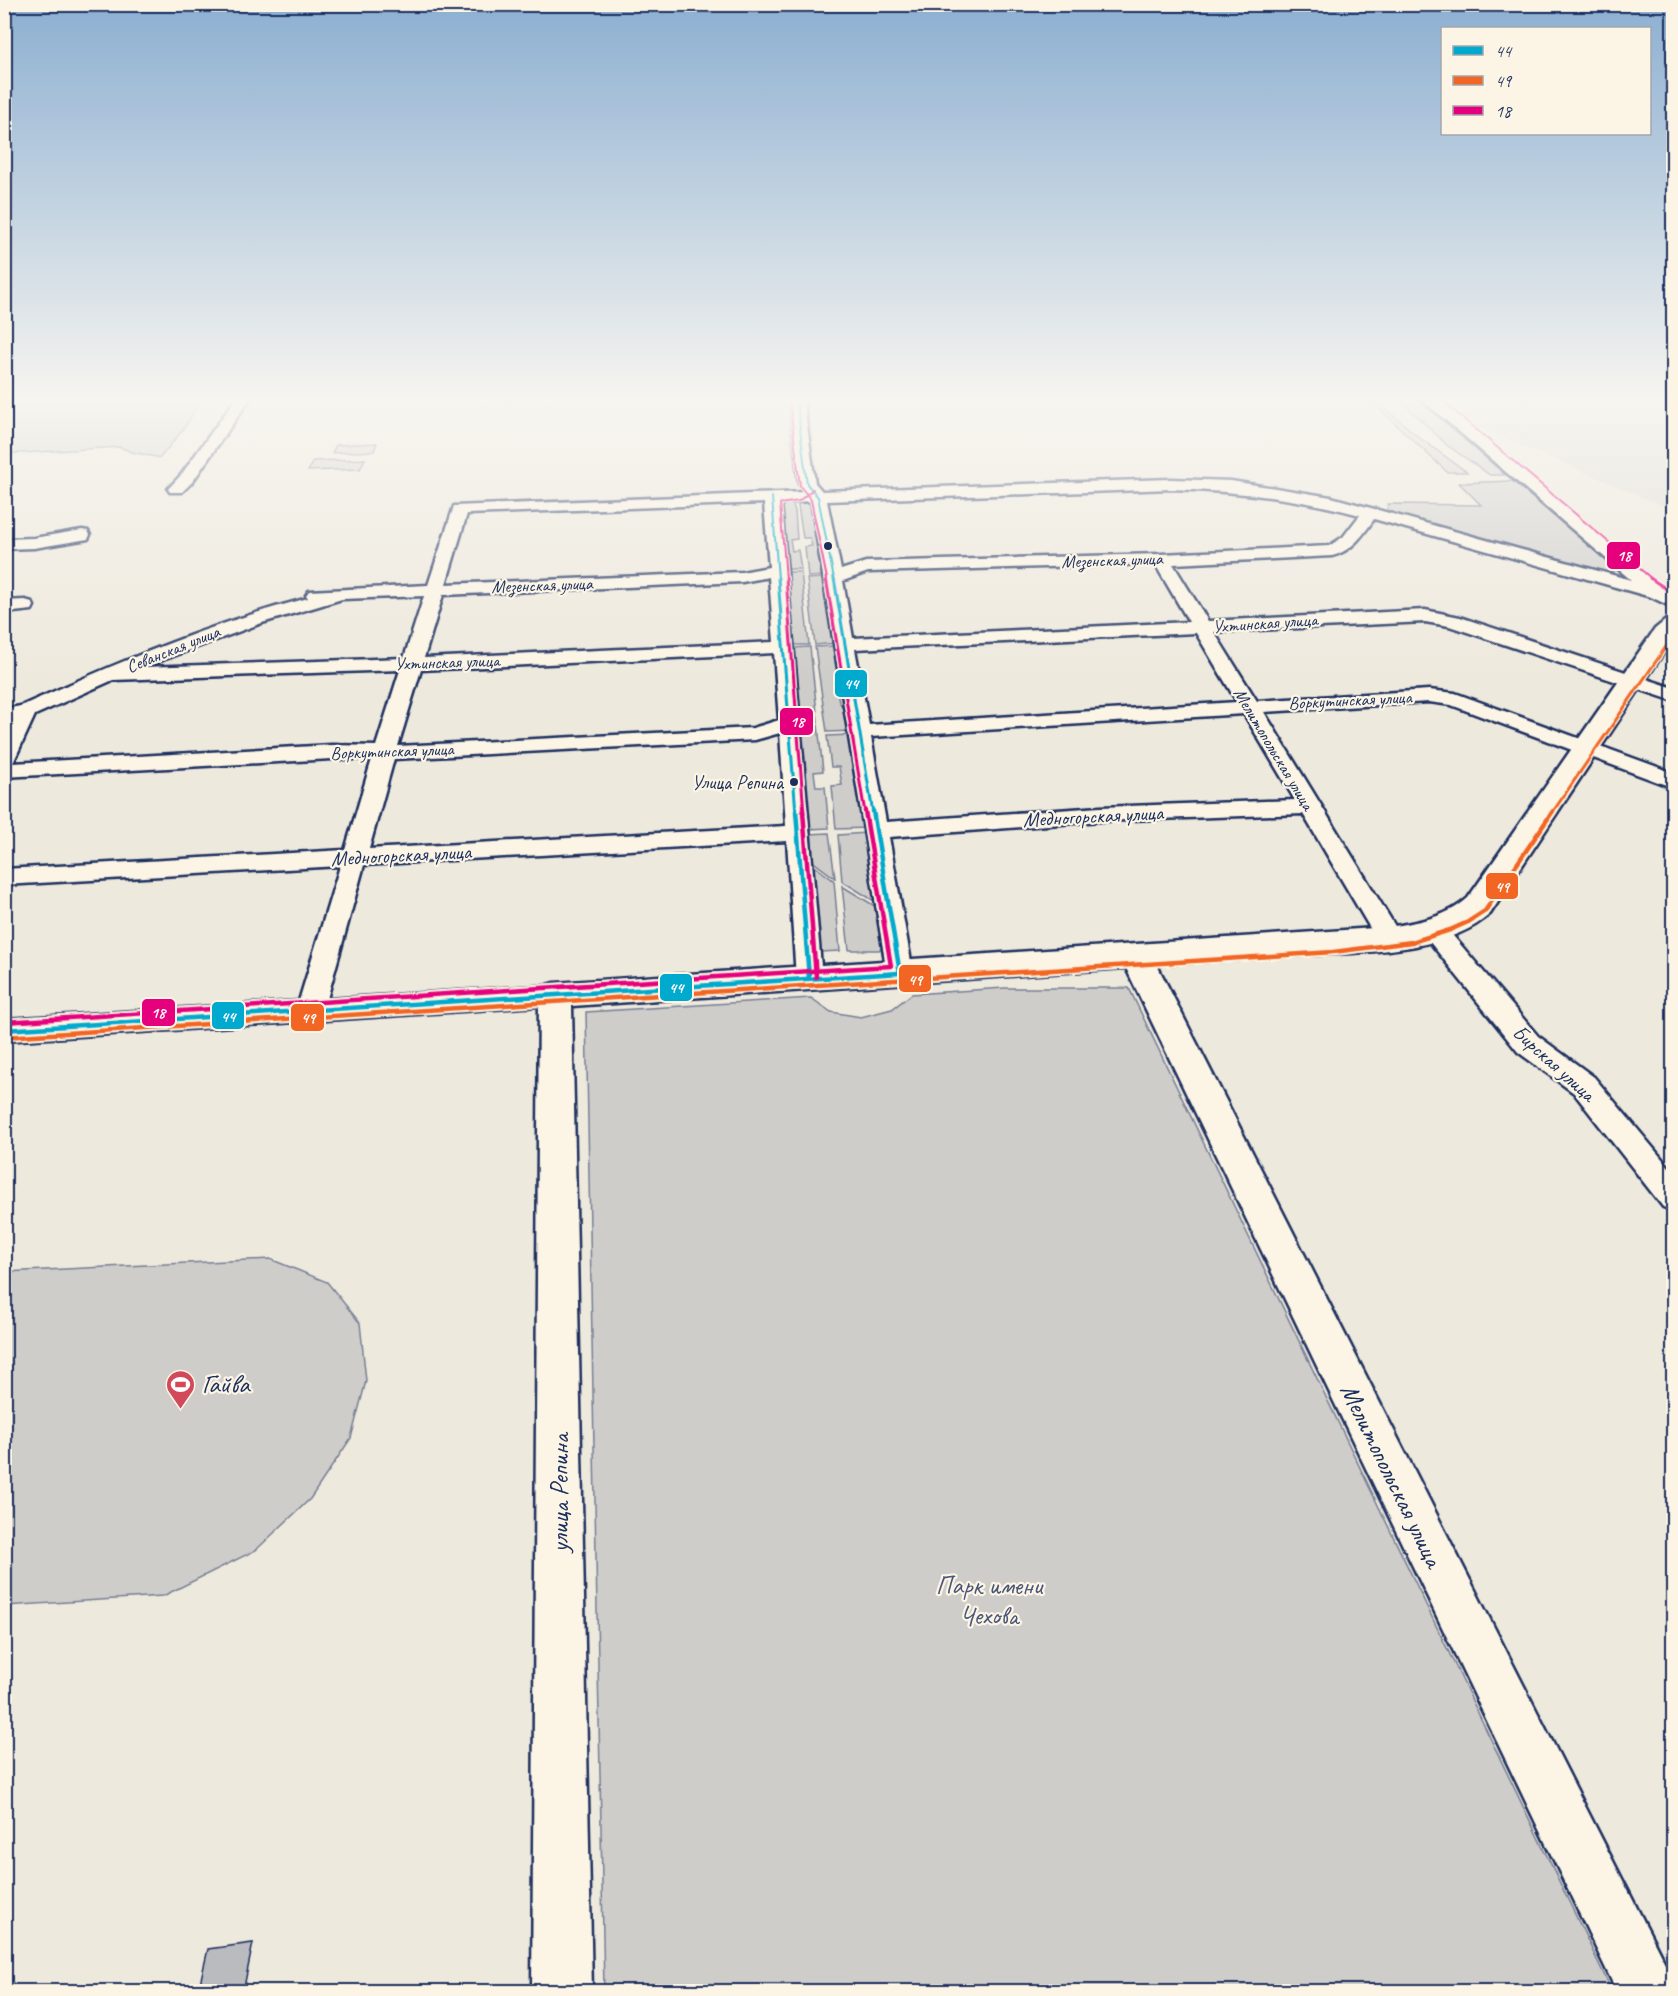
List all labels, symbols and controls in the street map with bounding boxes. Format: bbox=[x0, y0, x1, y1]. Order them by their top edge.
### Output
legend bbox=[1441, 27, 1651, 135]
text: 44 bbox=[1495, 40, 1513, 62]
text: 49 bbox=[1495, 70, 1513, 92]
text: 18 bbox=[1495, 100, 1513, 122]
unlabelled marker bbox=[822, 540, 834, 552]
line badge: 18 bbox=[1606, 541, 1641, 570]
text: 18 bbox=[1617, 546, 1633, 566]
street label: Мезенская улица bbox=[1061, 547, 1164, 574]
street label: Мезенская улица bbox=[491, 572, 594, 599]
street label: Ухтинская улица bbox=[1212, 608, 1320, 638]
street label: Севанская улица bbox=[123, 620, 224, 678]
street label: Ухтинская улица bbox=[394, 649, 502, 675]
line badge: 44 bbox=[834, 669, 868, 698]
text: 44 bbox=[844, 674, 860, 694]
street label: Мелитопольская улица bbox=[1229, 684, 1320, 816]
street label: Воркутинская улица bbox=[1288, 686, 1414, 714]
line badge: 18 bbox=[779, 707, 814, 736]
text: 18 bbox=[790, 712, 806, 732]
street label: Воркутинская улица bbox=[330, 738, 456, 764]
place label: Улица Репина bbox=[692, 770, 785, 795]
marker: Улица Репина bbox=[788, 776, 800, 788]
street label: Медногорская улица bbox=[1022, 799, 1165, 833]
street label: Медногорская улица bbox=[330, 838, 473, 872]
line badge: 49 bbox=[1485, 872, 1519, 900]
text: 49 bbox=[1495, 877, 1511, 897]
line badge: 49 bbox=[898, 964, 932, 993]
text: 49 bbox=[908, 970, 924, 990]
line badge: 44 bbox=[659, 973, 693, 1002]
text: 44 bbox=[669, 978, 685, 998]
line badge: 18 bbox=[141, 998, 176, 1027]
line badge: 44 bbox=[211, 1001, 245, 1030]
text: 18 bbox=[151, 1003, 167, 1023]
line badge: 49 bbox=[290, 1003, 325, 1032]
text: 44 bbox=[221, 1007, 237, 1027]
text: 49 bbox=[301, 1008, 317, 1028]
street label: Бирская улица bbox=[1507, 1019, 1603, 1109]
sports icon: Гайва bbox=[165, 1368, 197, 1410]
place label: Гайва bbox=[202, 1368, 251, 1401]
street label: Мелитопольская улица bbox=[1333, 1378, 1451, 1575]
street label: улица Репина bbox=[543, 1431, 576, 1554]
park label: Парк имени Чехова bbox=[936, 1569, 1044, 1632]

